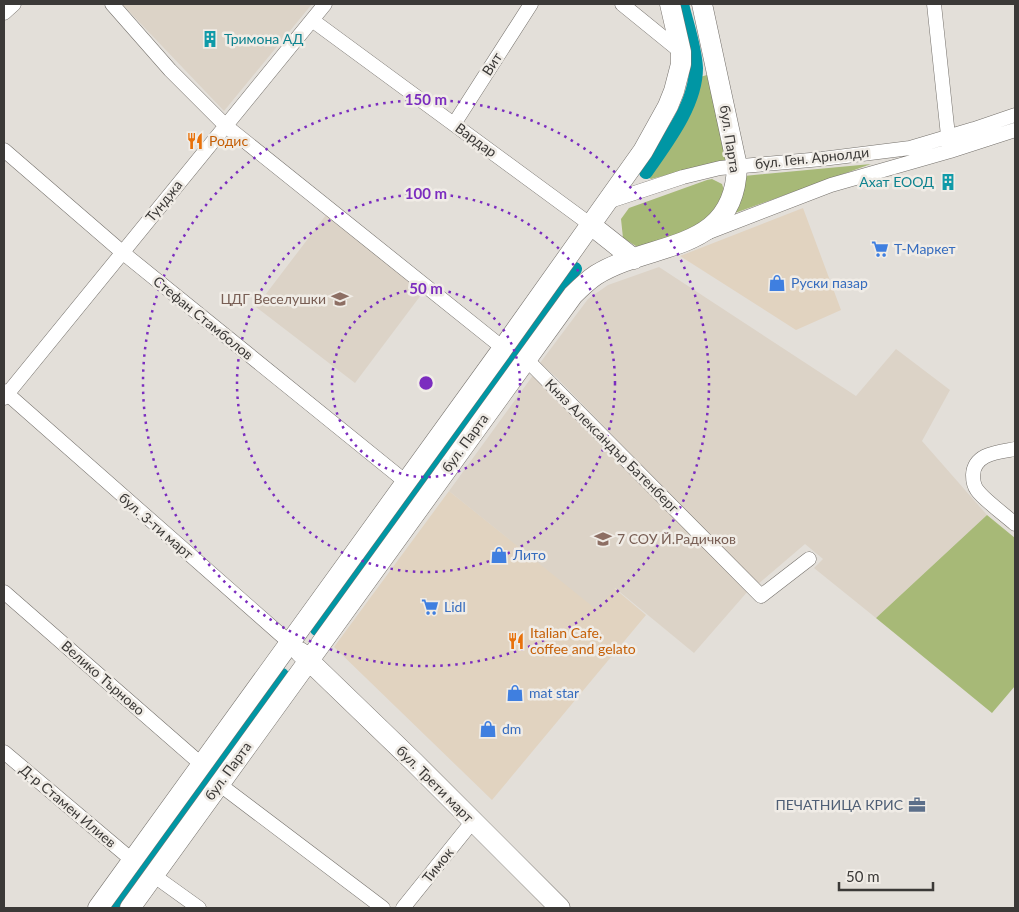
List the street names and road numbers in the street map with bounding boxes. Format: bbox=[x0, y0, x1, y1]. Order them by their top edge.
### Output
street label: Вит bbox=[478, 49, 505, 78]
street label: бул. Парта bbox=[717, 104, 744, 174]
street label: Вардар bbox=[452, 119, 500, 160]
street label: бул. Ген. Арнолди bbox=[754, 143, 870, 172]
street label: Тунджа bbox=[142, 176, 186, 225]
street label: Стефан Стамболов bbox=[150, 272, 257, 363]
street label: Княз Александър Батенберг bbox=[542, 375, 683, 516]
street label: бул. Парта bbox=[438, 410, 492, 475]
street label: бул. 3-ти март bbox=[116, 489, 197, 563]
street label: Велико Търново bbox=[58, 637, 149, 718]
street label: бул. Парта bbox=[201, 738, 255, 803]
street label: бул. Трети март bbox=[393, 742, 477, 826]
street label: Д-р Стамен Илиев bbox=[17, 760, 120, 851]
street label: Тимок bbox=[418, 843, 457, 886]

